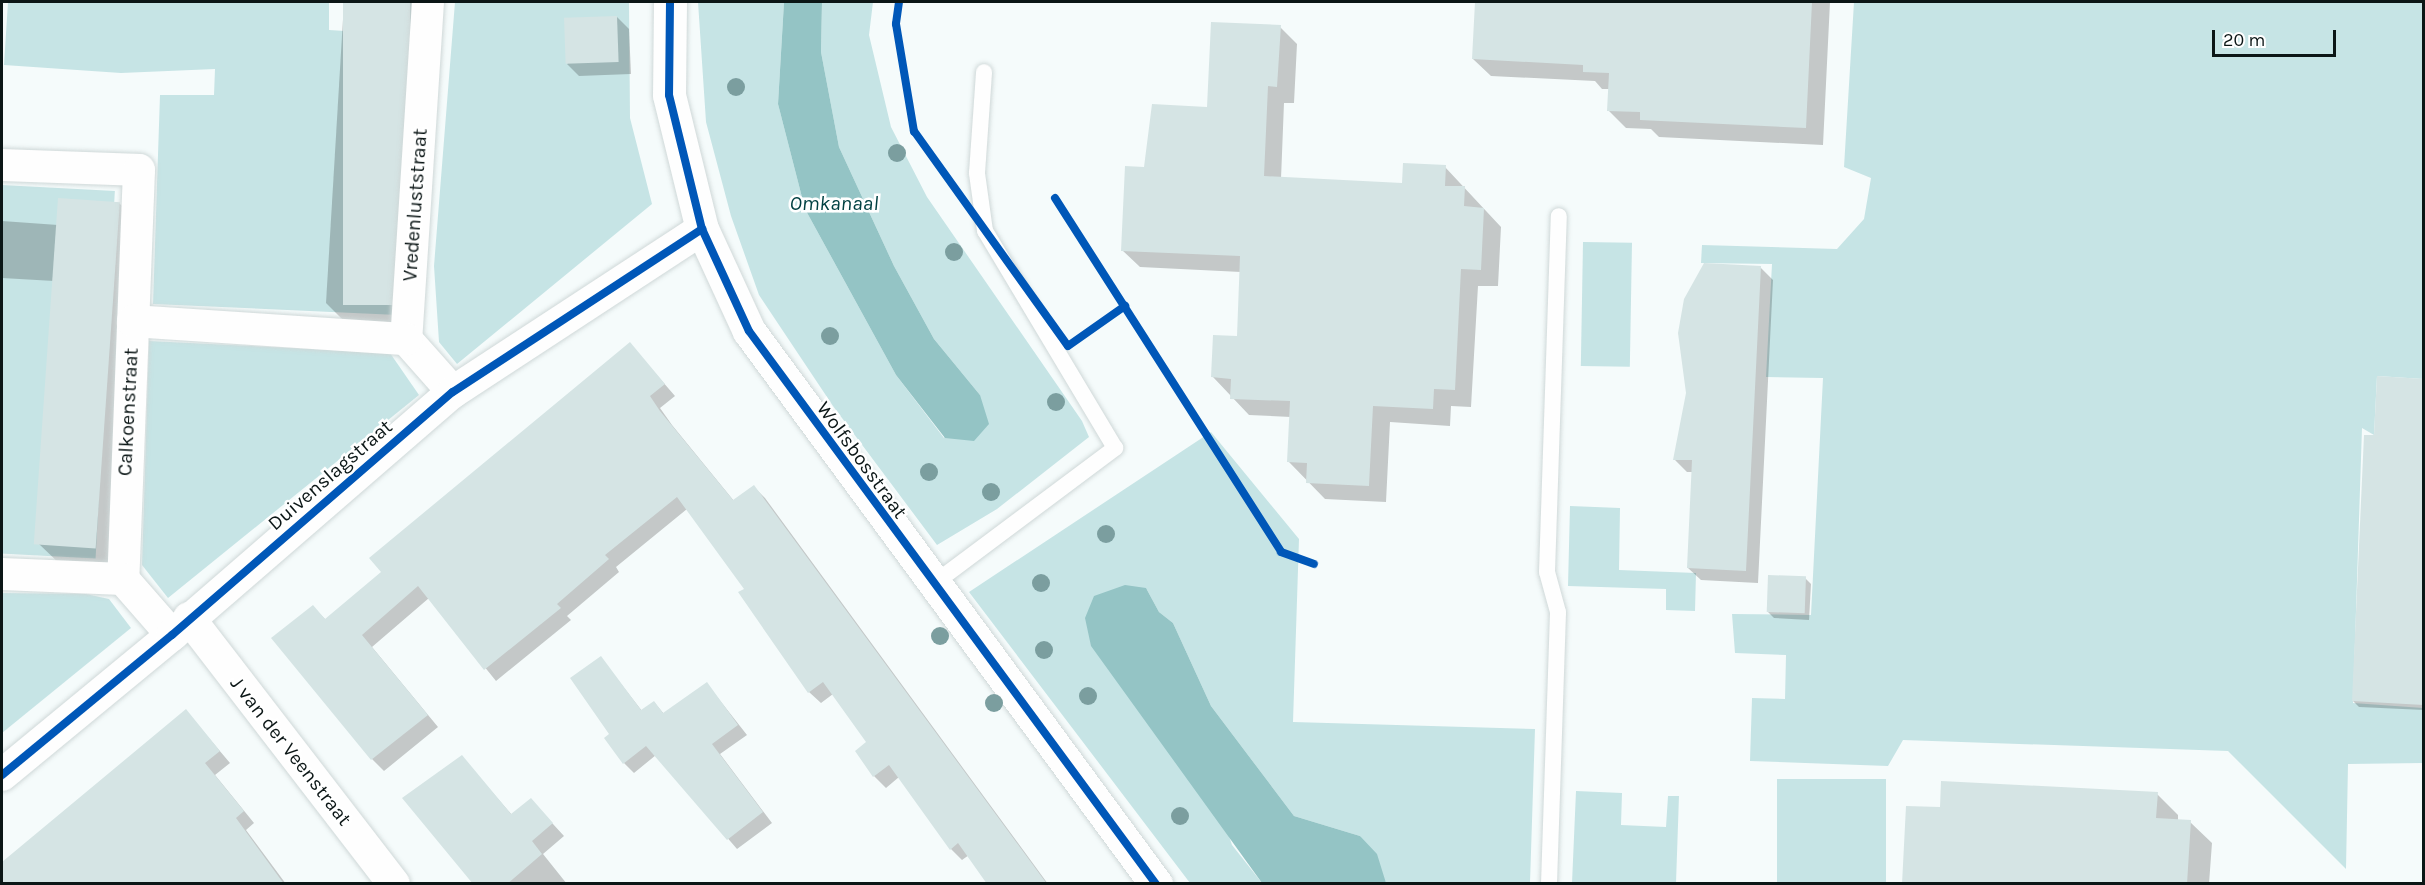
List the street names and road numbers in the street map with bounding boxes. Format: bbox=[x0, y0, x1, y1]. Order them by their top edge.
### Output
street label: Vredenluststraat bbox=[398, 128, 432, 282]
street label: Calkoenstraat bbox=[113, 347, 143, 477]
street label: Wolfsbosstraat bbox=[812, 397, 912, 523]
street label: Duivenslagstraat bbox=[263, 414, 397, 536]
street label: J van der Veenstraat bbox=[225, 672, 357, 830]

